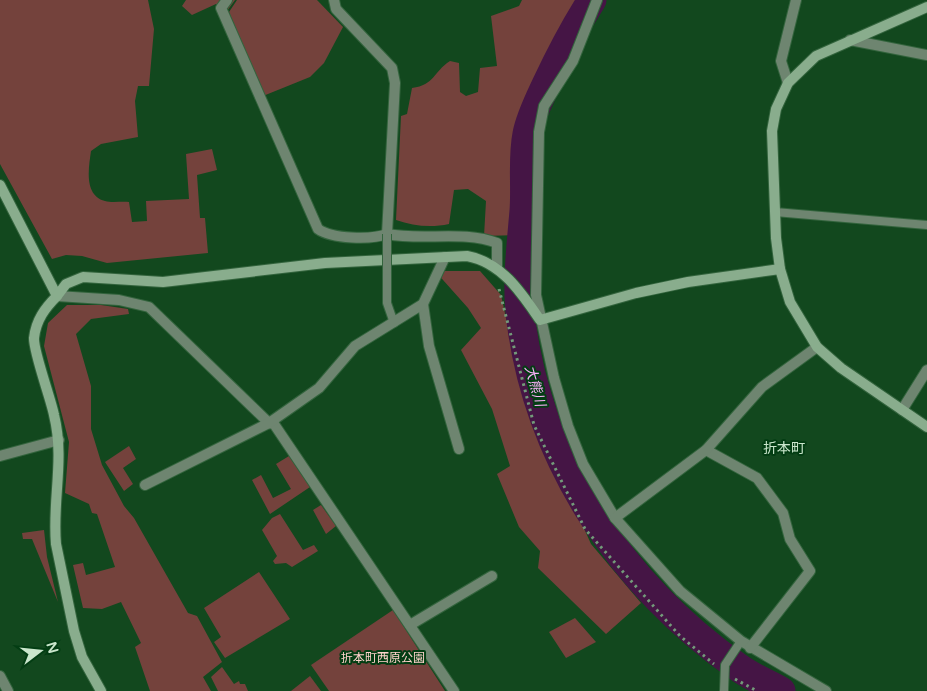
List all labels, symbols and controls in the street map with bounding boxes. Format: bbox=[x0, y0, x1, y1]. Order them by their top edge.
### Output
water label: 大熊川 bbox=[521, 363, 550, 410]
district label: 折本町 bbox=[763, 440, 805, 457]
north arrow bbox=[15, 626, 65, 676]
text: N bbox=[42, 640, 62, 655]
park label: 折本町西原公園 bbox=[341, 651, 425, 665]

